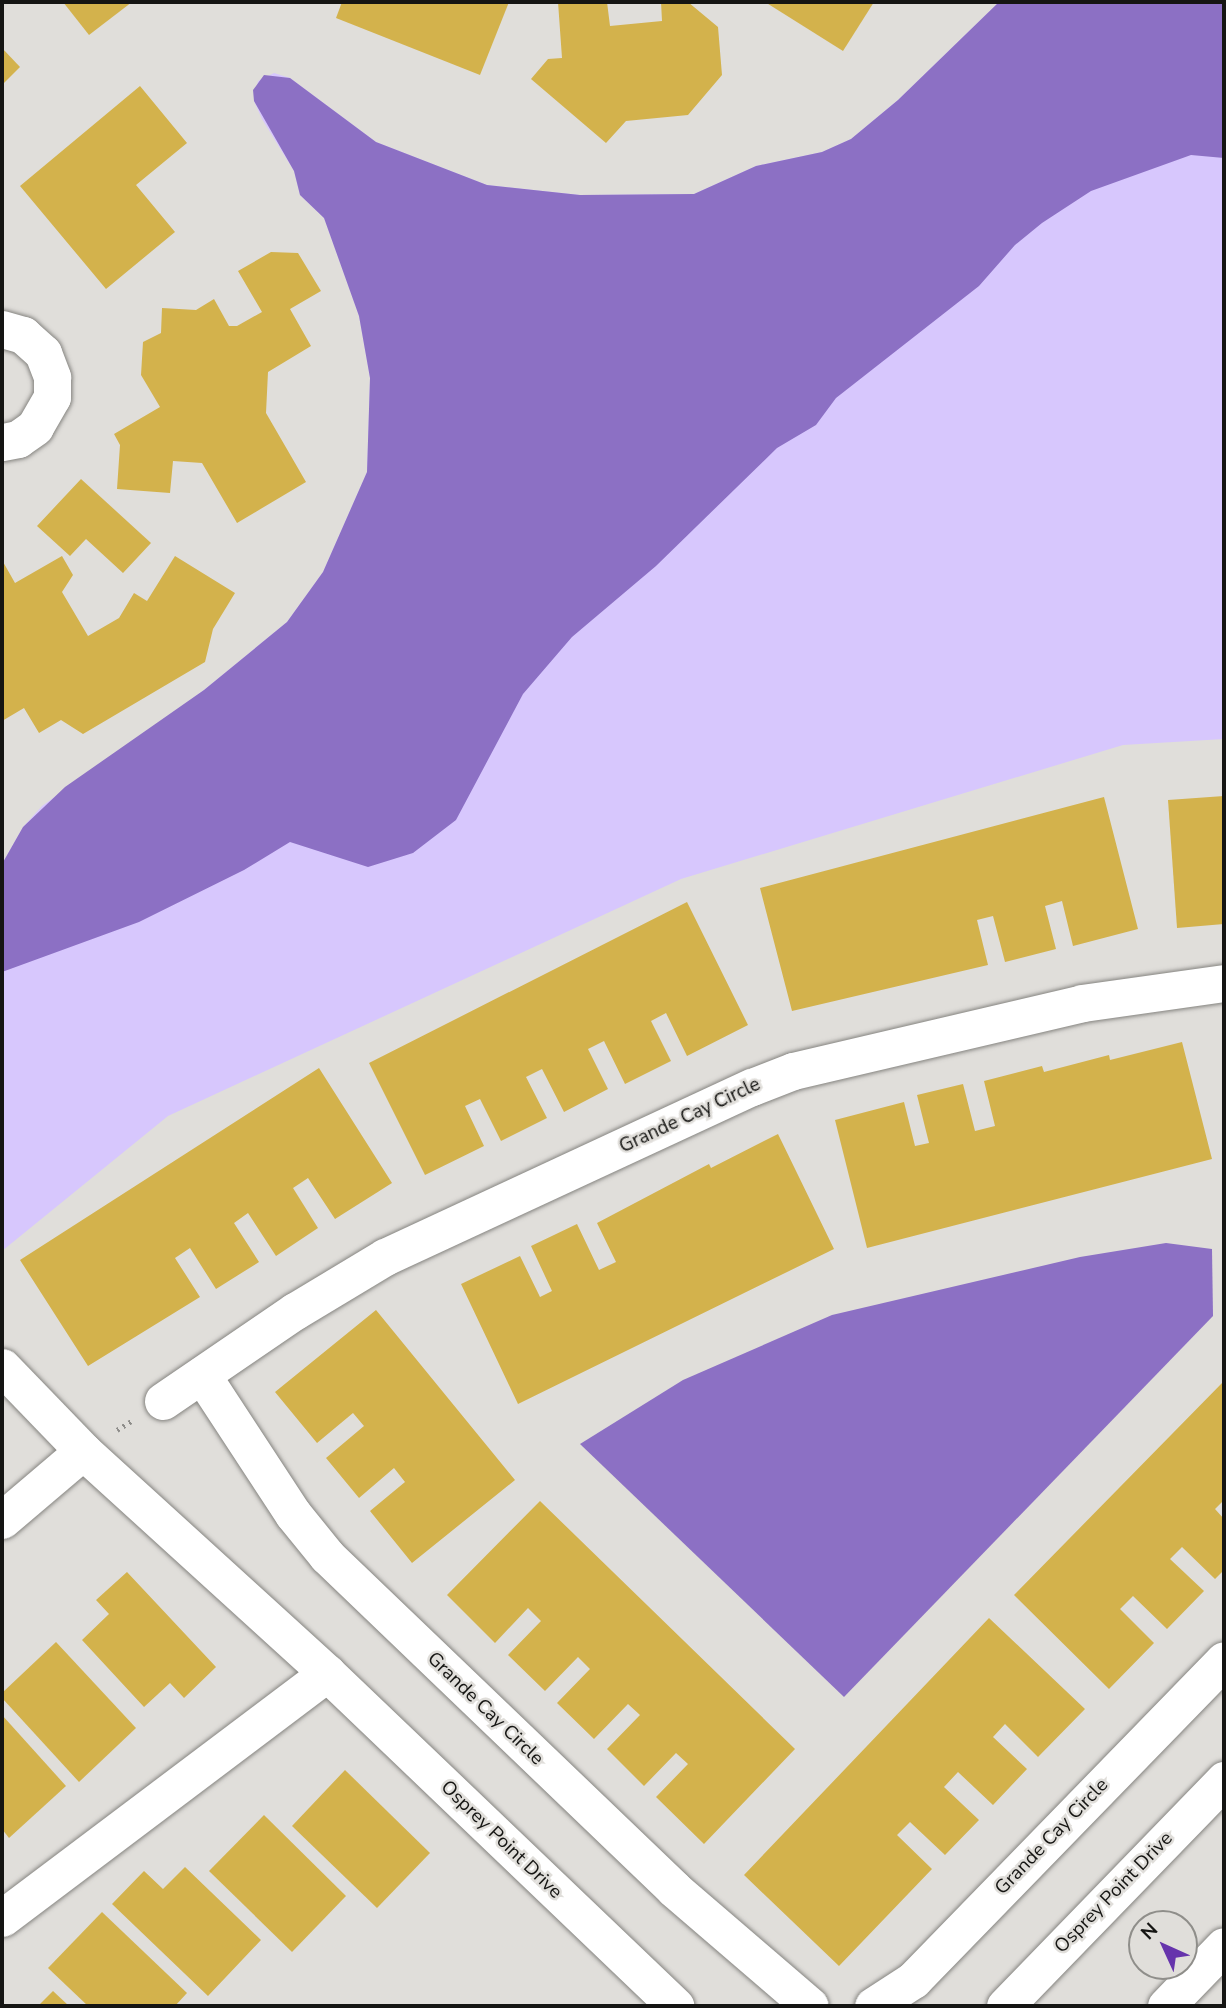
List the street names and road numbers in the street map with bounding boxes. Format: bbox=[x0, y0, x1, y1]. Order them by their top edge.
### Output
street label: Grande Cay Circle bbox=[616, 1073, 764, 1159]
street label: Grande Cay Circle bbox=[422, 1648, 548, 1770]
street label: Grande Cay Circle bbox=[991, 1774, 1113, 1900]
street label: Osprey Point Drive bbox=[436, 1776, 566, 1904]
street label: Osprey Point Drive bbox=[1050, 1828, 1178, 1958]

